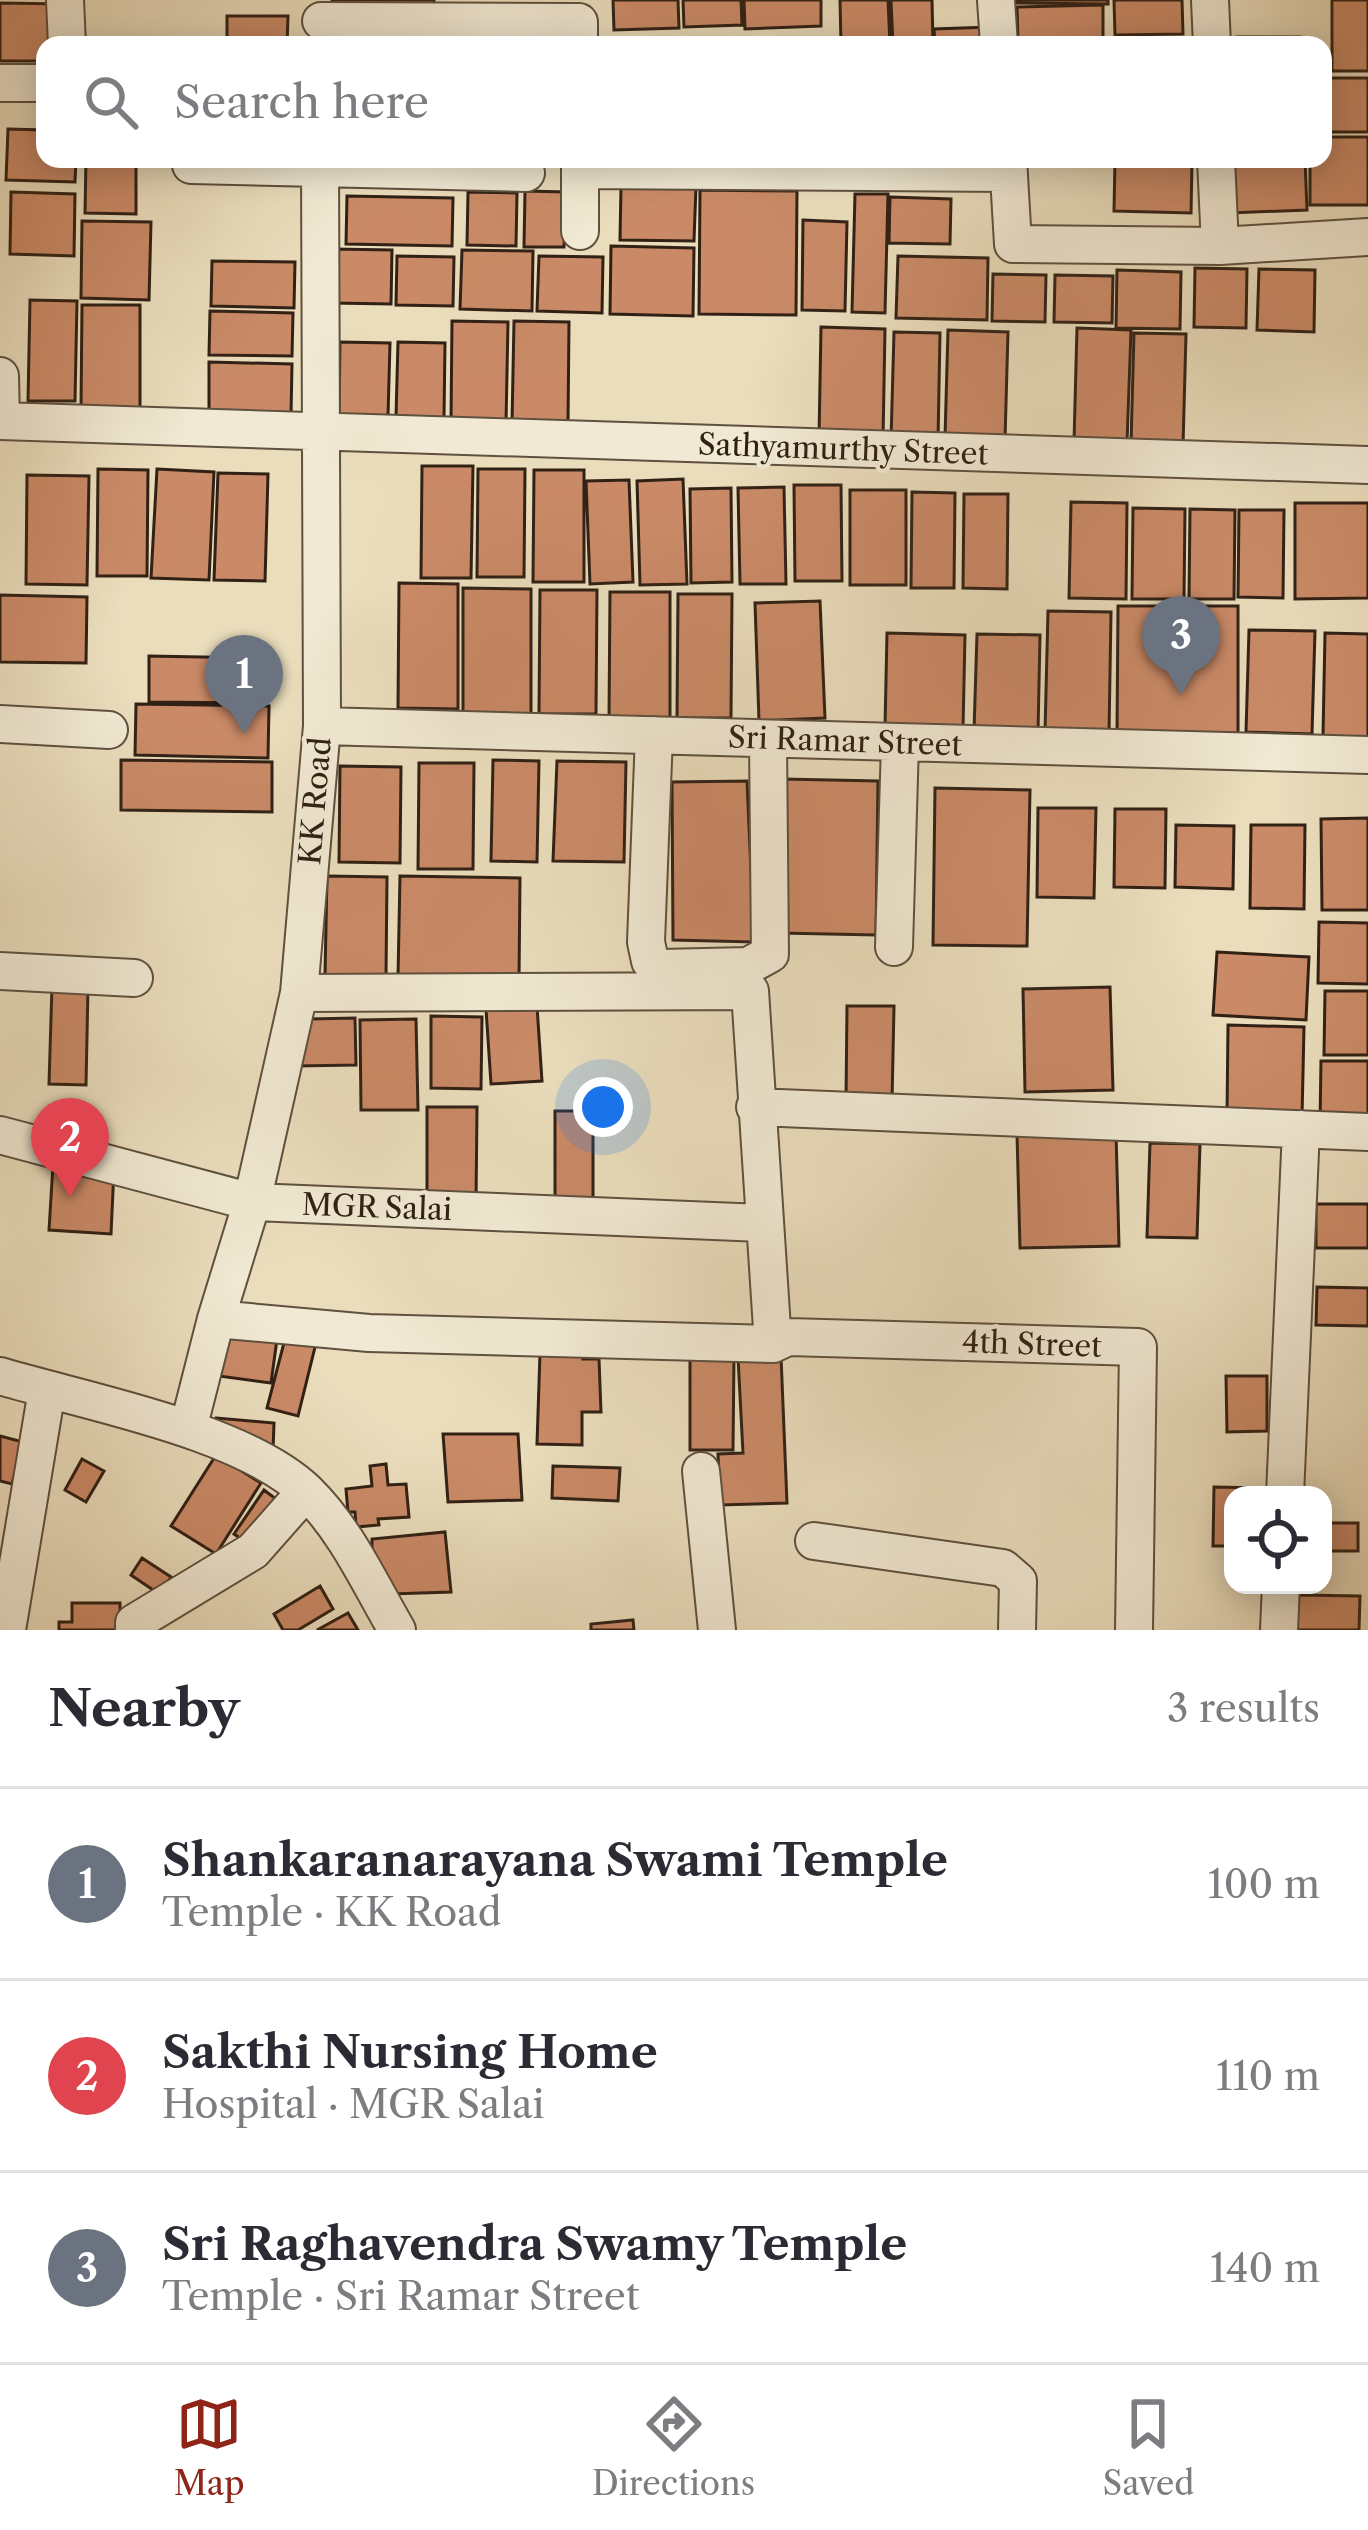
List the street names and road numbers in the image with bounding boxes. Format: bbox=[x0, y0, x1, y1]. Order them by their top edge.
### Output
street label: Sathyamurthy Street bbox=[697, 425, 989, 473]
street label: Sri Ramar Street bbox=[727, 718, 963, 764]
street label: KK Road bbox=[291, 736, 339, 866]
street label: MGR Salai bbox=[301, 1186, 453, 1228]
street label: 4th Street bbox=[962, 1323, 1103, 1365]

